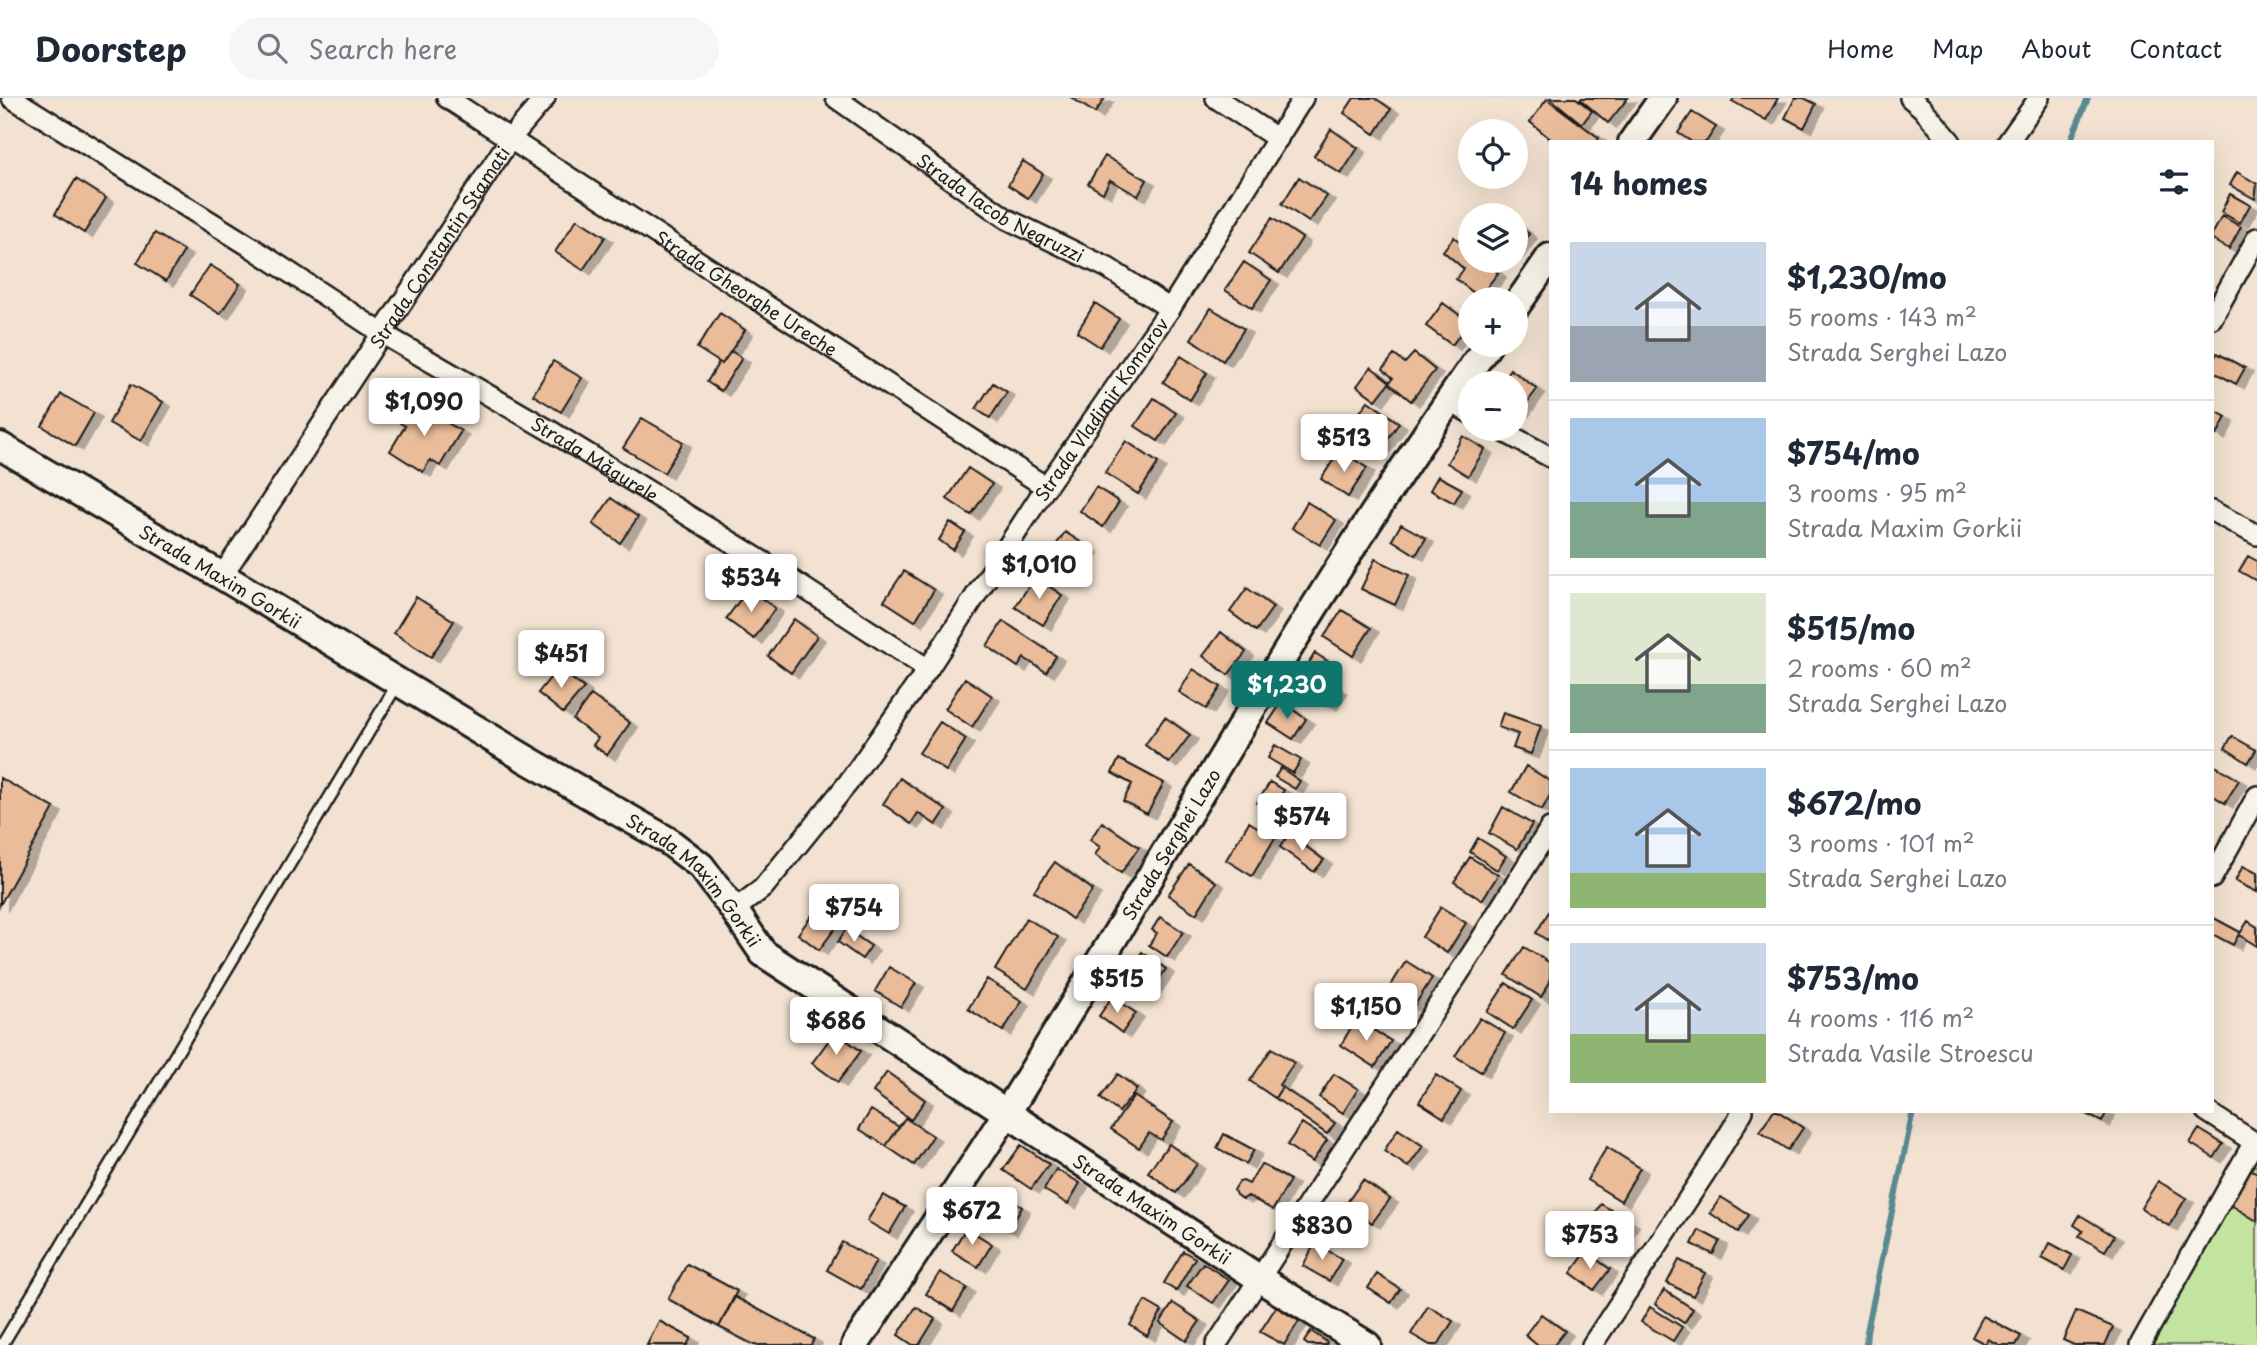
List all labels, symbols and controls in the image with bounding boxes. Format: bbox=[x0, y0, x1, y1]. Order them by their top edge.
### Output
search box bbox=[229, 17, 719, 80]
text: Doorstep bbox=[35, 23, 187, 73]
icon: search bbox=[253, 29, 291, 67]
text: Search here bbox=[309, 29, 457, 68]
text: Home bbox=[1827, 30, 1894, 66]
text: Map bbox=[1932, 30, 1983, 66]
text: About bbox=[2021, 30, 2091, 66]
text: Contact bbox=[2129, 30, 2222, 66]
map controls bbox=[1458, 119, 1528, 441]
button: locate bbox=[1458, 119, 1528, 189]
street label: Strada Constantin Stamati bbox=[362, 140, 515, 354]
street label: Strada Iacob Negruzzi bbox=[911, 146, 1089, 268]
text: 14 homes bbox=[1570, 160, 1708, 205]
icon: filters bbox=[2155, 163, 2193, 201]
button: layers bbox=[1458, 203, 1528, 273]
street label: Strada Gheorghe Ureche bbox=[650, 223, 843, 362]
text: $1,230/mo bbox=[1787, 254, 1947, 299]
icon: home bbox=[1626, 270, 1710, 354]
button: + bbox=[1458, 287, 1528, 357]
text: 5 rooms · 143 m² bbox=[1787, 299, 1977, 334]
street label: Strada Vladimir Komarov bbox=[1027, 311, 1174, 506]
text: Strada Serghei Lazo bbox=[1787, 334, 2007, 369]
button: − bbox=[1458, 371, 1528, 441]
pin: $1,090 bbox=[367, 378, 481, 438]
text: $1,090 bbox=[385, 383, 463, 418]
street label: Strada Măgurele bbox=[526, 409, 665, 508]
pin: $513 bbox=[1303, 414, 1385, 474]
text: $513 bbox=[1317, 419, 1371, 454]
text: $754/mo bbox=[1787, 430, 1920, 475]
icon: home bbox=[1626, 446, 1710, 530]
text: 3 rooms · 95 m² bbox=[1787, 475, 1967, 510]
text: Strada Maxim Gorkii bbox=[1787, 510, 2022, 545]
street label: Strada Maxim Gorkii bbox=[135, 517, 307, 634]
pin: $1,010 bbox=[982, 542, 1096, 601]
text: $1,010 bbox=[1001, 546, 1077, 581]
pin: $534 bbox=[710, 554, 792, 614]
text: $534 bbox=[721, 559, 781, 594]
text: $515/mo bbox=[1787, 605, 1915, 650]
icon: home bbox=[1626, 621, 1710, 705]
pin: $451 bbox=[520, 630, 602, 690]
text: $451 bbox=[534, 635, 588, 670]
text: 2 rooms · 60 m² bbox=[1787, 650, 1972, 685]
pin: $1,230 bbox=[1230, 662, 1344, 721]
text: $1,230 bbox=[1247, 666, 1327, 701]
text: Strada Serghei Lazo bbox=[1787, 685, 2007, 720]
street label: Strada Serghei Lazo bbox=[1114, 763, 1226, 925]
text: $672/mo bbox=[1787, 780, 1921, 825]
pin: $574 bbox=[1261, 794, 1343, 853]
icon: home bbox=[1626, 796, 1710, 880]
text: $574 bbox=[1273, 798, 1331, 833]
street label: Strada Maxim Gorkii bbox=[621, 806, 768, 952]
text: 3 rooms · 101 m² bbox=[1787, 825, 1975, 860]
text: Strada Serghei Lazo bbox=[1787, 860, 2007, 895]
pin: $754 bbox=[813, 884, 895, 944]
text: $754 bbox=[825, 889, 883, 924]
text: $753/mo bbox=[1787, 955, 1919, 1000]
pin: $515 bbox=[1076, 956, 1158, 1015]
text: $515 bbox=[1090, 960, 1144, 995]
icon: home bbox=[1626, 971, 1710, 1055]
pin: $1,150 bbox=[1309, 984, 1423, 1043]
text: $1,150 bbox=[1330, 988, 1402, 1023]
pin: $686 bbox=[795, 998, 877, 1057]
text: 4 rooms · 116 m² bbox=[1787, 1000, 1974, 1035]
text: $686 bbox=[806, 1002, 866, 1037]
text: Strada Vasile Stroescu bbox=[1787, 1035, 2034, 1070]
street label: Strada Maxim Gorkii bbox=[1068, 1147, 1237, 1270]
pin: $672 bbox=[931, 1188, 1013, 1247]
text: $672 bbox=[942, 1192, 1002, 1227]
pin: $830 bbox=[1281, 1202, 1363, 1262]
text: $830 bbox=[1292, 1207, 1352, 1242]
pin: $753 bbox=[1549, 1212, 1631, 1271]
text: $753 bbox=[1561, 1216, 1619, 1251]

